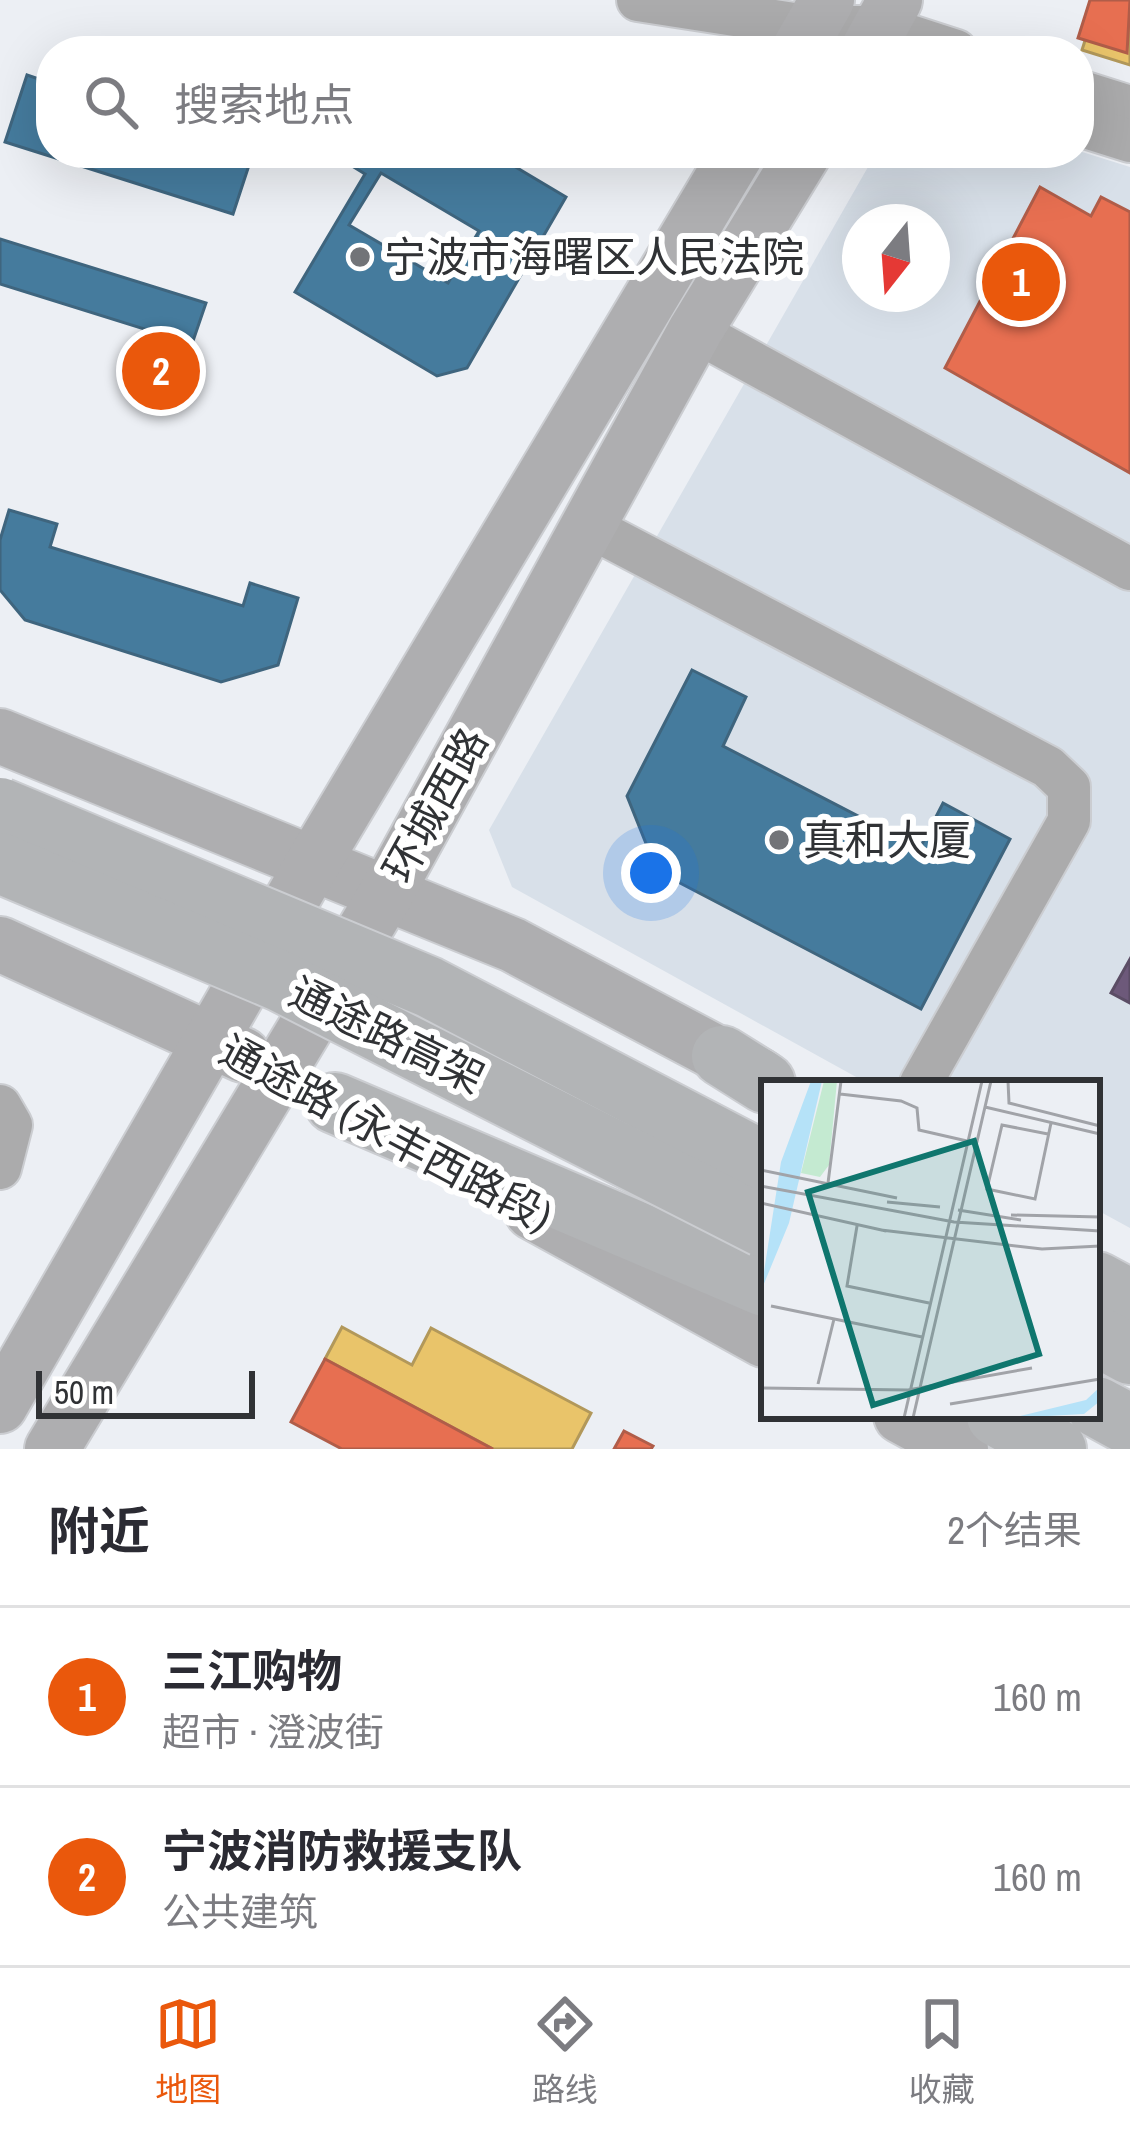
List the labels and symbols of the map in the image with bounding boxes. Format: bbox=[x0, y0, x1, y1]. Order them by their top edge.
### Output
north arrow bbox=[842, 204, 950, 312]
place label: 宁波市海曙区人民法院 bbox=[384, 229, 804, 285]
pin: 1 bbox=[982, 237, 1060, 327]
marker: 宁波市海曙区人民法院 bbox=[347, 244, 373, 270]
pin: 2 bbox=[122, 326, 200, 416]
street label: 环城西路 bbox=[370, 718, 500, 892]
place label: 真和大厦 bbox=[803, 812, 971, 868]
marker: 真和大厦 bbox=[766, 827, 792, 853]
your location bbox=[621, 843, 681, 903]
street label: 通途路高架 bbox=[280, 964, 494, 1106]
street label: 通途路 (永丰西路段) bbox=[210, 1022, 562, 1244]
inset map bbox=[761, 1080, 1100, 1419]
scale bar bbox=[36, 1365, 255, 1418]

